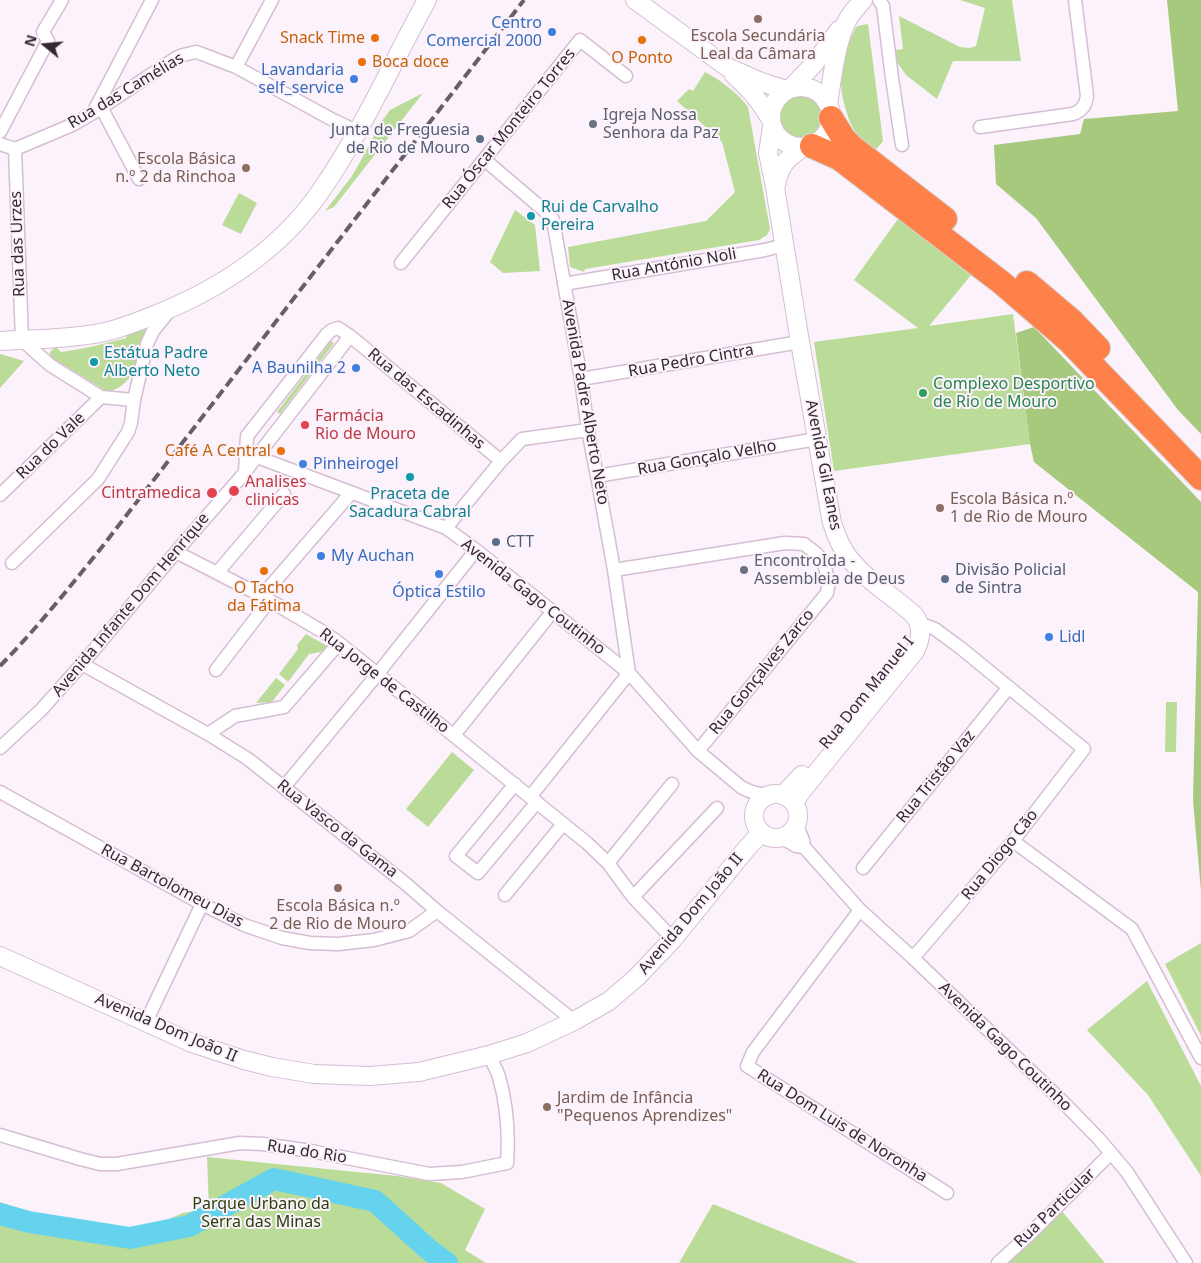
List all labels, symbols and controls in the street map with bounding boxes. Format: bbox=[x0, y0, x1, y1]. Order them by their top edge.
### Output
place label: Centro Comercial 2000 bbox=[426, 13, 542, 51]
marker: Escola Secundária Leal da Câmara bbox=[752, 13, 764, 25]
north arrow bbox=[20, 20, 70, 70]
marker: Centro Comercial 2000 bbox=[546, 26, 558, 38]
place label: Escola Secundária Leal da Câmara bbox=[691, 26, 825, 64]
place label: Snack Time bbox=[280, 28, 365, 48]
text: N bbox=[19, 32, 41, 49]
marker: Snack Time bbox=[369, 32, 381, 44]
marker: O Ponto bbox=[636, 34, 648, 46]
street label: Rua Óscar Monteiro Torres bbox=[438, 45, 580, 213]
place label: O Ponto bbox=[611, 48, 673, 68]
street label: Rua das Camélias bbox=[65, 49, 187, 133]
place label: Boca doce bbox=[372, 52, 449, 72]
marker: Boca doce bbox=[356, 56, 368, 68]
place label: Lavandaria self_service bbox=[258, 60, 344, 98]
marker: Lavandaria self_service bbox=[348, 73, 360, 85]
place label: Igreja Nossa Senhora da Paz bbox=[603, 105, 719, 143]
marker: Igreja Nossa Senhora da Paz bbox=[587, 118, 599, 130]
place label: Junta de Freguesia de Rio de Mouro bbox=[331, 120, 470, 158]
marker: Junta de Freguesia de Rio de Mouro bbox=[474, 133, 486, 145]
place label: Escola Básica n.º 2 da Rinchoa bbox=[115, 149, 236, 187]
marker: Escola Básica n.º 2 da Rinchoa bbox=[240, 162, 252, 174]
street label: Rua das Urzes bbox=[7, 191, 29, 297]
place label: Rui de Carvalho Pereira bbox=[541, 197, 659, 235]
marker: Rui de Carvalho Pereira bbox=[525, 210, 537, 222]
street label: Rua António Noli bbox=[610, 245, 738, 285]
street label: Avenida Padre Alberto Neto bbox=[557, 298, 613, 506]
street label: Rua Pedro Cintra bbox=[627, 341, 755, 381]
place label: Estátua Padre Alberto Neto bbox=[104, 343, 208, 381]
street label: Rua das Escadinhas bbox=[363, 344, 489, 454]
marker: Estátua Padre Alberto Neto bbox=[88, 356, 100, 368]
place label: A Baunilha 2 bbox=[252, 358, 346, 378]
marker: A Baunilha 2 bbox=[350, 362, 362, 374]
place label: Complexo Desportivo de Rio de Mouro bbox=[933, 374, 1095, 412]
marker: Complexo Desportivo de Rio de Mouro bbox=[917, 387, 929, 399]
street label: Avenida Gil Eanes bbox=[801, 398, 845, 532]
place label: Farmácia Rio de Mouro bbox=[315, 406, 416, 444]
street label: Rua do Vale bbox=[13, 409, 89, 483]
marker: Farmácia Rio de Mouro bbox=[299, 419, 311, 431]
street label: Rua Gonçalo Velho bbox=[636, 436, 778, 480]
place label: Café A Central bbox=[165, 441, 271, 461]
marker: Café A Central bbox=[275, 445, 287, 457]
place label: Pinheirogel bbox=[313, 454, 399, 474]
marker: Pinheirogel bbox=[297, 458, 309, 470]
marker: Praceta de Sacadura Cabral bbox=[404, 471, 416, 483]
place label: Analises clinicas bbox=[245, 472, 307, 510]
place label: Cintramedica bbox=[101, 483, 201, 503]
marker: Analises clinicas bbox=[227, 484, 241, 498]
place label: Praceta de Sacadura Cabral bbox=[349, 484, 471, 522]
marker: Cintramedica bbox=[205, 486, 219, 500]
place label: Escola Básica n.º 1 de Rio de Mouro bbox=[950, 489, 1087, 527]
marker: Escola Básica n.º 1 de Rio de Mouro bbox=[934, 502, 946, 514]
street label: Avenida Infante Dom Henrique bbox=[49, 509, 213, 701]
place label: CTT bbox=[506, 532, 534, 552]
street label: Avenida Gago Coutinho bbox=[457, 535, 609, 659]
marker: CTT bbox=[490, 536, 502, 548]
place label: My Auchan bbox=[331, 546, 414, 566]
marker: My Auchan bbox=[315, 550, 327, 562]
place label: EncontroIda - Assembleia de Deus bbox=[754, 551, 905, 589]
place label: Divisão Policial de Sintra bbox=[955, 560, 1066, 598]
marker: EncontroIda - Assembleia de Deus bbox=[738, 564, 750, 576]
marker: O Tacho da Fátima bbox=[258, 565, 270, 577]
marker: Óptica Estilo bbox=[433, 568, 445, 580]
marker: Divisão Policial de Sintra bbox=[939, 573, 951, 585]
place label: O Tacho da Fátima bbox=[227, 578, 301, 616]
place label: Óptica Estilo bbox=[392, 582, 486, 602]
street label: Rua Gonçalves Zarco bbox=[706, 605, 818, 739]
street label: Rua Jorge de Castilho bbox=[315, 624, 453, 738]
place label: Lidl bbox=[1059, 627, 1085, 647]
marker: Lidl bbox=[1043, 631, 1055, 643]
street label: Rua Dom Manuel I bbox=[816, 633, 918, 753]
street label: Rua Tristão Vaz bbox=[893, 727, 979, 827]
street label: Rua Vasco da Gama bbox=[273, 776, 401, 882]
street label: Rua Diogo Cão bbox=[958, 806, 1042, 904]
street label: Rua Bartolomeu Dias bbox=[97, 840, 247, 932]
street label: Avenida Dom João II bbox=[635, 849, 747, 979]
marker: Escola Básica n.º 2 de Rio de Mouro bbox=[332, 882, 344, 894]
place label: Escola Básica n.º 2 de Rio de Mouro bbox=[269, 896, 407, 934]
street label: Avenida Gago Coutinho bbox=[934, 978, 1076, 1116]
street label: Avenida Dom João II bbox=[92, 989, 240, 1067]
street label: Rua Dom Luis de Noronha bbox=[753, 1066, 931, 1186]
place label: Jardim de Infância "Pequenos Aprendizes" bbox=[557, 1088, 732, 1126]
marker: Jardim de Infância "Pequenos Aprendizes" bbox=[541, 1101, 553, 1113]
street label: Rua do Rio bbox=[266, 1136, 348, 1168]
street label: Rua Particular bbox=[1010, 1164, 1100, 1252]
park label: Parque Urbano da Serra das Minas bbox=[192, 1194, 330, 1232]

